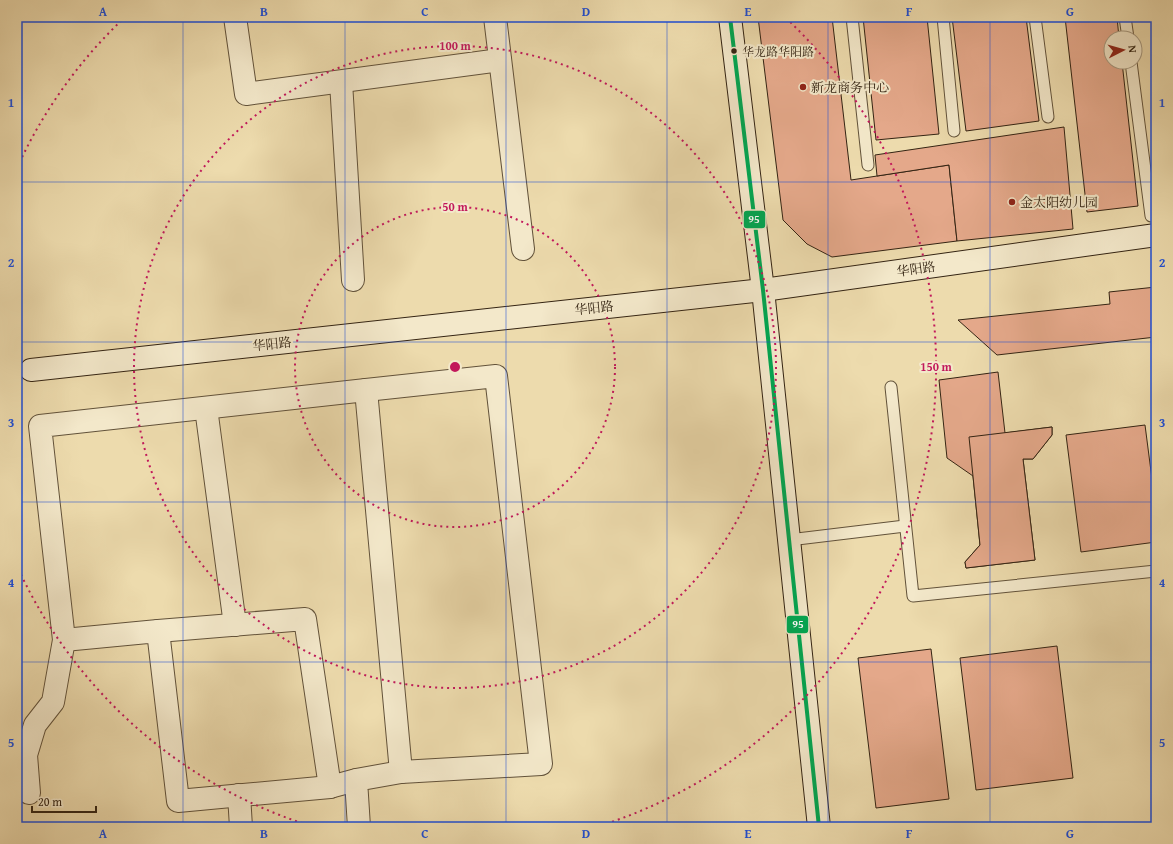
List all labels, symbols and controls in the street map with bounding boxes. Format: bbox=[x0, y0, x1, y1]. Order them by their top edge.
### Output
text: A bbox=[99, 2, 108, 21]
text: B bbox=[260, 2, 268, 21]
text: C bbox=[421, 2, 429, 21]
text: D bbox=[582, 2, 590, 21]
text: E bbox=[745, 2, 752, 21]
text: F bbox=[906, 2, 913, 21]
text: G bbox=[1066, 2, 1074, 21]
north arrow bbox=[1103, 30, 1143, 70]
text: 100 m bbox=[439, 37, 472, 54]
place label: 华龙路华阳路 bbox=[742, 43, 814, 60]
text: N bbox=[1125, 44, 1141, 54]
marker: 华龙路华阳路 bbox=[729, 46, 739, 56]
place label: 新龙商务中心 bbox=[811, 78, 889, 97]
marker: 新龙商务中心 bbox=[798, 82, 808, 92]
text: 1 bbox=[8, 93, 14, 112]
text: 1 bbox=[1159, 93, 1165, 112]
place label: 金太阳幼儿园 bbox=[1020, 193, 1098, 212]
marker: 金太阳幼儿园 bbox=[1007, 197, 1017, 207]
text: 50 m bbox=[442, 198, 468, 215]
line badge: 95 bbox=[743, 210, 766, 229]
text: 95 bbox=[748, 211, 760, 227]
text: 2 bbox=[8, 253, 15, 272]
text: 2 bbox=[1159, 253, 1166, 272]
street label: 华阳路 bbox=[895, 257, 937, 281]
street label: 华阳路 bbox=[574, 297, 614, 319]
street label: 华阳路 bbox=[252, 333, 292, 355]
text: 150 m bbox=[920, 358, 953, 375]
centre of rings bbox=[448, 360, 462, 374]
text: 3 bbox=[8, 413, 14, 432]
text: 3 bbox=[1159, 413, 1165, 432]
text: 4 bbox=[8, 573, 15, 592]
text: 4 bbox=[1159, 573, 1166, 592]
line badge: 95 bbox=[786, 615, 809, 634]
text: 95 bbox=[792, 616, 804, 632]
text: 5 bbox=[8, 733, 15, 752]
text: 5 bbox=[1159, 733, 1166, 752]
scale bar bbox=[32, 788, 96, 814]
text: 20 m bbox=[38, 793, 62, 810]
text: A bbox=[99, 824, 108, 843]
text: B bbox=[260, 824, 268, 843]
text: C bbox=[421, 824, 429, 843]
text: D bbox=[582, 824, 590, 843]
text: E bbox=[745, 824, 752, 843]
text: F bbox=[906, 824, 913, 843]
text: G bbox=[1066, 824, 1074, 843]

